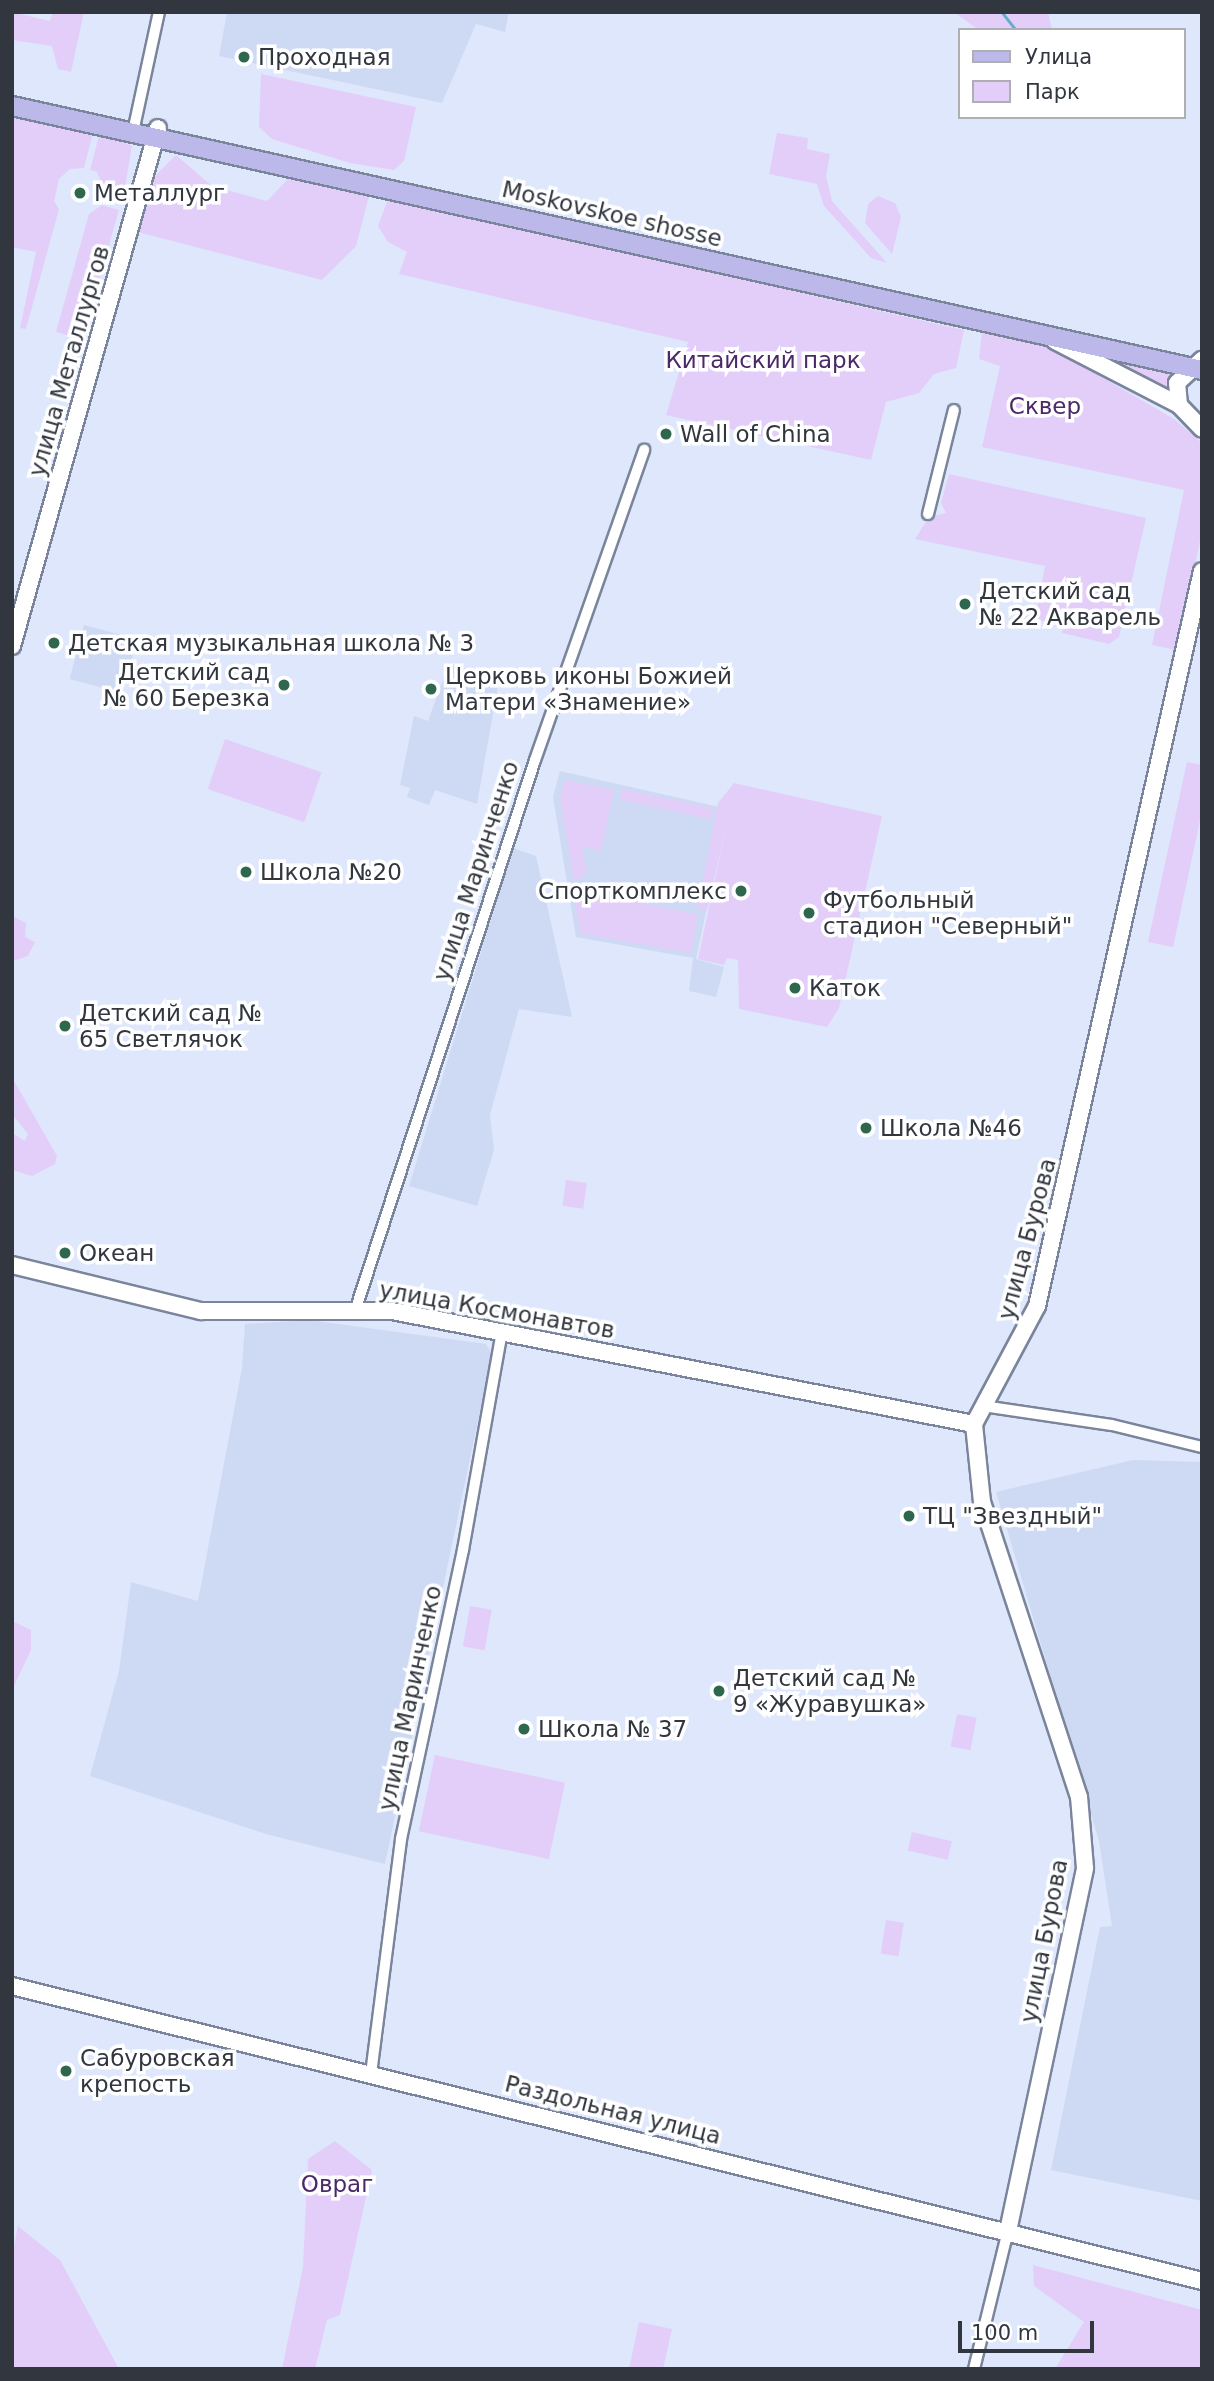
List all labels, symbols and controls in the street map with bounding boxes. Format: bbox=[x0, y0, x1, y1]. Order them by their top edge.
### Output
legend bbox=[958, 28, 1186, 119]
place label: Проходная bbox=[258, 43, 391, 71]
text: Улица bbox=[1025, 45, 1092, 69]
marker: Проходная bbox=[236, 49, 252, 65]
text: Парк bbox=[1025, 80, 1080, 104]
street label: Moskovskoe shosse bbox=[499, 175, 725, 253]
place label: Металлург bbox=[94, 179, 225, 207]
marker: Металлург bbox=[72, 185, 88, 201]
street label: улица Металлургов bbox=[23, 242, 115, 480]
park label: Китайский парк bbox=[665, 346, 861, 374]
park label: Сквер bbox=[1009, 392, 1081, 420]
place label: Wall of China bbox=[680, 420, 831, 448]
marker: Wall of China bbox=[658, 426, 674, 442]
place label: Детский сад № 22 Акварель bbox=[979, 577, 1161, 631]
marker: Детский сад № 22 Акварель bbox=[957, 596, 973, 612]
place label: Детская музыкальная школа № 3 bbox=[68, 629, 474, 657]
marker: Детская музыкальная школа № 3 bbox=[46, 635, 62, 651]
place label: Детский сад № 60 Березка bbox=[103, 658, 270, 712]
place label: Церковь иконы Божией Матери «Знамение» bbox=[445, 662, 732, 716]
marker: Детский сад № 60 Березка bbox=[276, 677, 292, 693]
marker: Церковь иконы Божией Матери «Знамение» bbox=[423, 681, 439, 697]
street label: улица Маринченко bbox=[427, 758, 525, 984]
place label: Школа №20 bbox=[260, 858, 402, 886]
marker: Школа №20 bbox=[238, 864, 254, 880]
place label: Спорткомплекс bbox=[538, 877, 727, 905]
marker: Спорткомплекс bbox=[733, 883, 749, 899]
place label: Футбольный стадион "Северный" bbox=[823, 886, 1072, 940]
marker: Футбольный стадион "Северный" bbox=[801, 905, 817, 921]
place label: Каток bbox=[809, 974, 881, 1002]
marker: Каток bbox=[787, 980, 803, 996]
place label: Детский сад № 65 Светлячок bbox=[79, 999, 262, 1053]
marker: Детский сад № 65 Светлячок bbox=[57, 1018, 73, 1034]
place label: Школа №46 bbox=[880, 1114, 1022, 1142]
marker: Школа №46 bbox=[858, 1120, 874, 1136]
street label: улица Бурова bbox=[992, 1155, 1062, 1323]
place label: Океан bbox=[79, 1239, 154, 1267]
marker: Океан bbox=[57, 1245, 73, 1261]
street label: улица Космонавтов bbox=[377, 1276, 617, 1344]
place label: ТЦ "Звездный" bbox=[923, 1502, 1102, 1530]
marker: ТЦ "Звездный" bbox=[901, 1508, 917, 1524]
street label: улица Маринченко bbox=[373, 1583, 447, 1813]
place label: Детский сад № 9 «Журавушка» bbox=[733, 1664, 926, 1718]
marker: Детский сад № 9 «Журавушка» bbox=[711, 1683, 727, 1699]
place label: Школа № 37 bbox=[538, 1715, 687, 1743]
marker: Школа № 37 bbox=[516, 1721, 532, 1737]
street label: улица Бурова bbox=[1015, 1857, 1073, 2025]
place label: Сабуровская крепость bbox=[80, 2044, 235, 2098]
marker: Сабуровская крепость bbox=[58, 2063, 74, 2079]
street label: Раздольная улица bbox=[502, 2070, 724, 2150]
park label: Овраг bbox=[301, 2170, 373, 2198]
scale bar bbox=[962, 2308, 1098, 2352]
text: 100 m bbox=[971, 2321, 1038, 2345]

